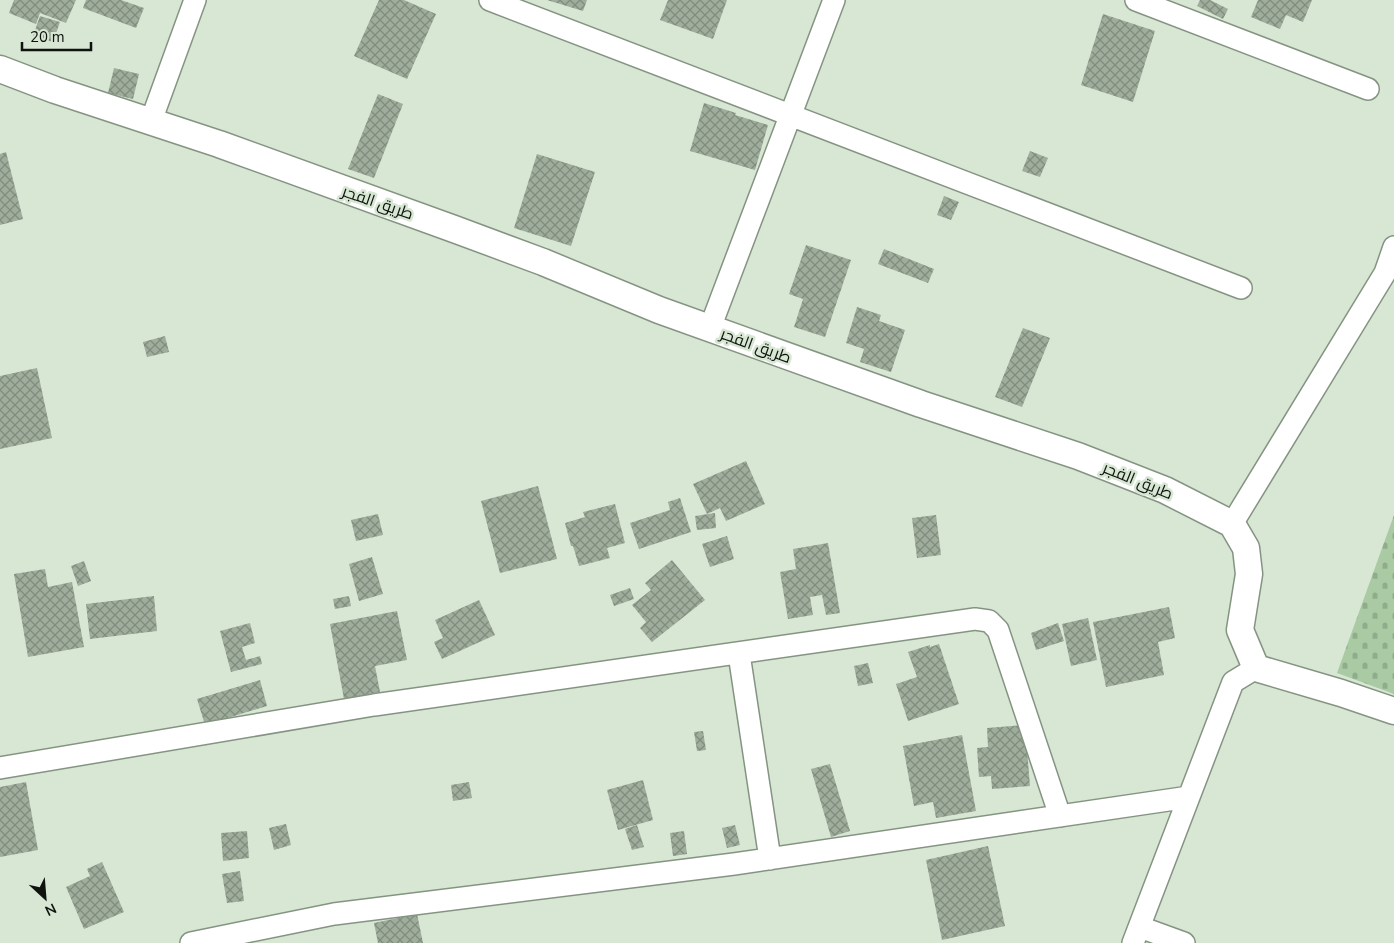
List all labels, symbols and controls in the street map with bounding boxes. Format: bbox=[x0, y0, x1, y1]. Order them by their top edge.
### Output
scale bar bbox=[22, 20, 91, 52]
text: 20 m bbox=[30, 27, 65, 47]
street label: طريق الفجر bbox=[338, 180, 416, 225]
street label: طريق الفجر bbox=[716, 323, 794, 369]
street label: طريق الفجر bbox=[1098, 456, 1176, 505]
north arrow bbox=[20, 873, 70, 923]
text: N bbox=[42, 898, 59, 920]

